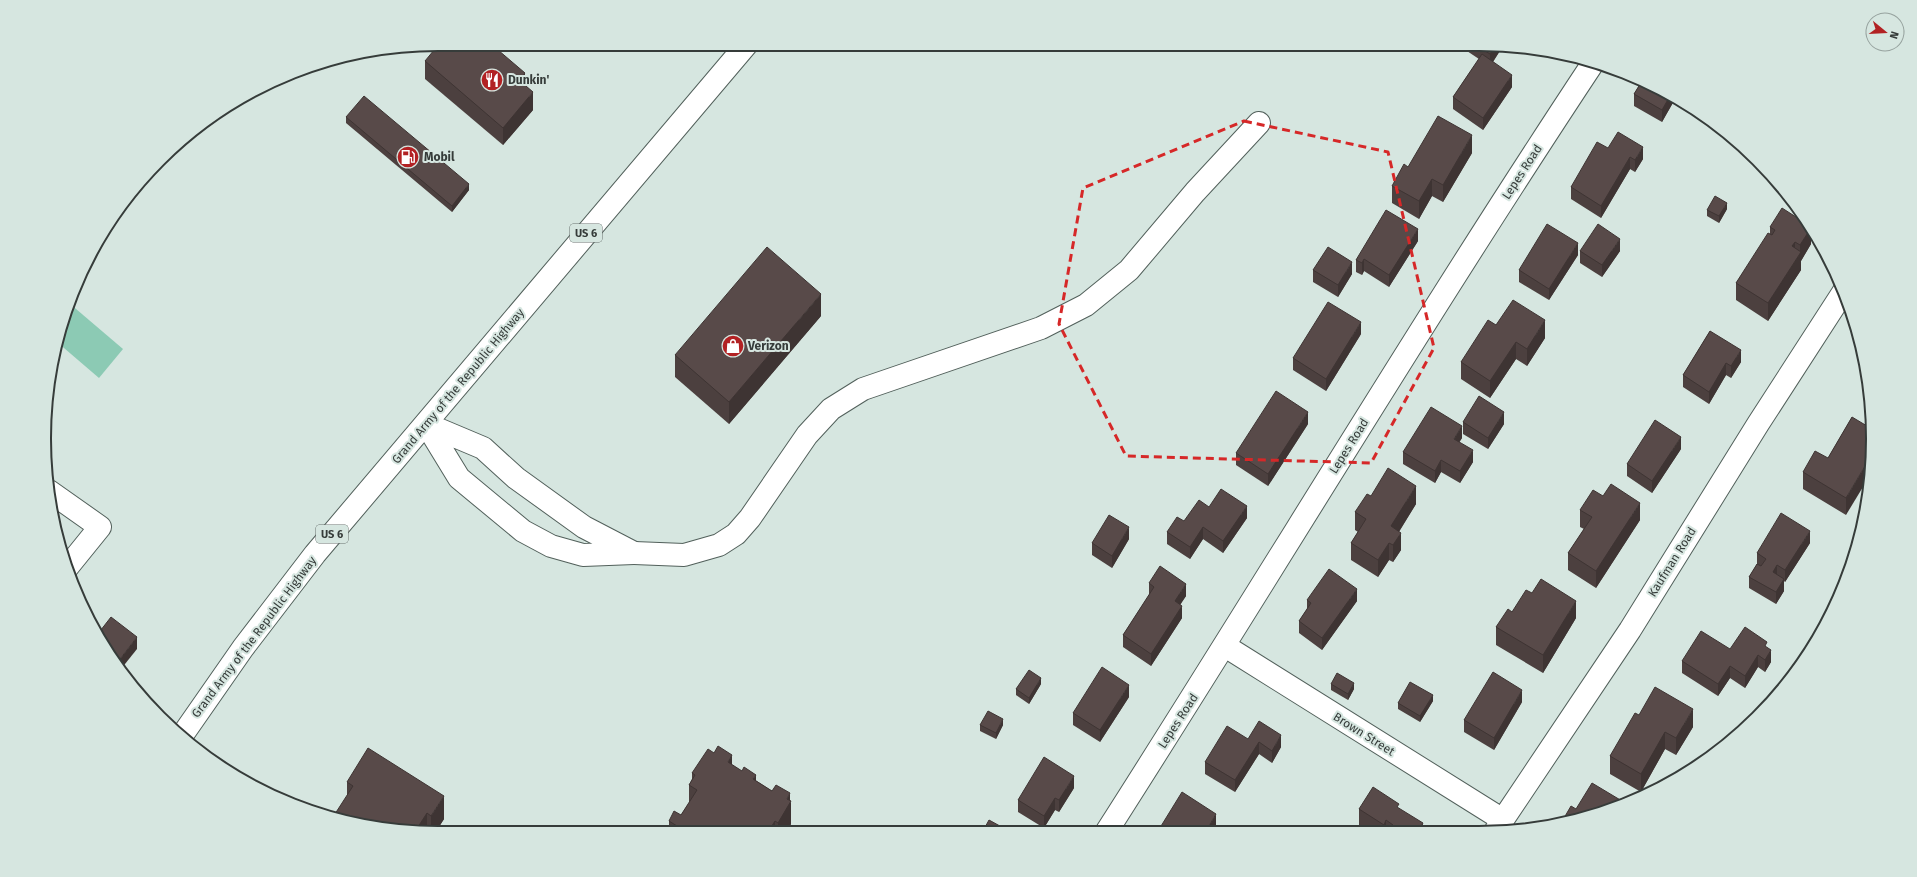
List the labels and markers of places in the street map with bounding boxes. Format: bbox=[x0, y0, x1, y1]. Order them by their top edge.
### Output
restaurant icon: Dunkin' bbox=[479, 67, 505, 93]
place label: Dunkin' bbox=[508, 73, 549, 87]
fuel station icon: Mobil bbox=[395, 144, 421, 170]
place label: Mobil bbox=[424, 150, 455, 164]
shop icon: Verizon bbox=[720, 333, 746, 359]
place label: Verizon bbox=[747, 339, 789, 353]

